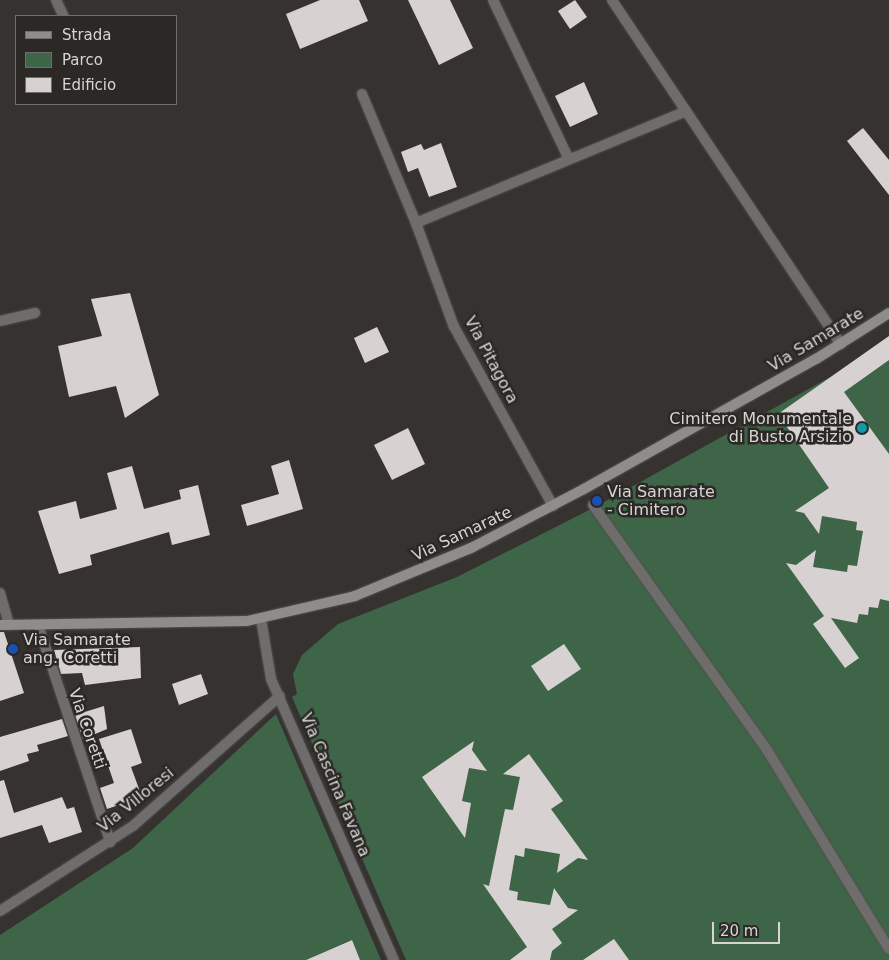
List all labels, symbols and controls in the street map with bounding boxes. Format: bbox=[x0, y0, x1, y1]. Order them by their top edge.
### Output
legend bbox=[15, 15, 178, 105]
text: Strada bbox=[62, 26, 111, 44]
text: Parco bbox=[62, 51, 103, 69]
text: Edificio bbox=[62, 76, 116, 94]
street label: Via Samarate bbox=[765, 304, 867, 376]
street label: Via Pitagora bbox=[460, 313, 522, 407]
place label: Cimitero Monumentale di Busto Arsizio bbox=[669, 409, 852, 447]
marker: Cimitero Monumentale di Busto Arsizio bbox=[856, 422, 868, 434]
place label: Via Samarate - Cimitero bbox=[607, 482, 715, 520]
marker: Via Samarate - Cimitero bbox=[591, 495, 603, 507]
street label: Via Samarate bbox=[409, 503, 515, 565]
place label: Via Samarate ang. Coretti bbox=[23, 630, 131, 668]
marker: Via Samarate ang. Coretti bbox=[7, 643, 19, 655]
street label: Via Coretti bbox=[64, 686, 110, 772]
street label: Via Cascina Favana bbox=[296, 710, 374, 860]
street label: Via Villoresi bbox=[94, 763, 178, 837]
scale bar bbox=[714, 912, 782, 944]
text: 20 m bbox=[720, 922, 758, 940]

